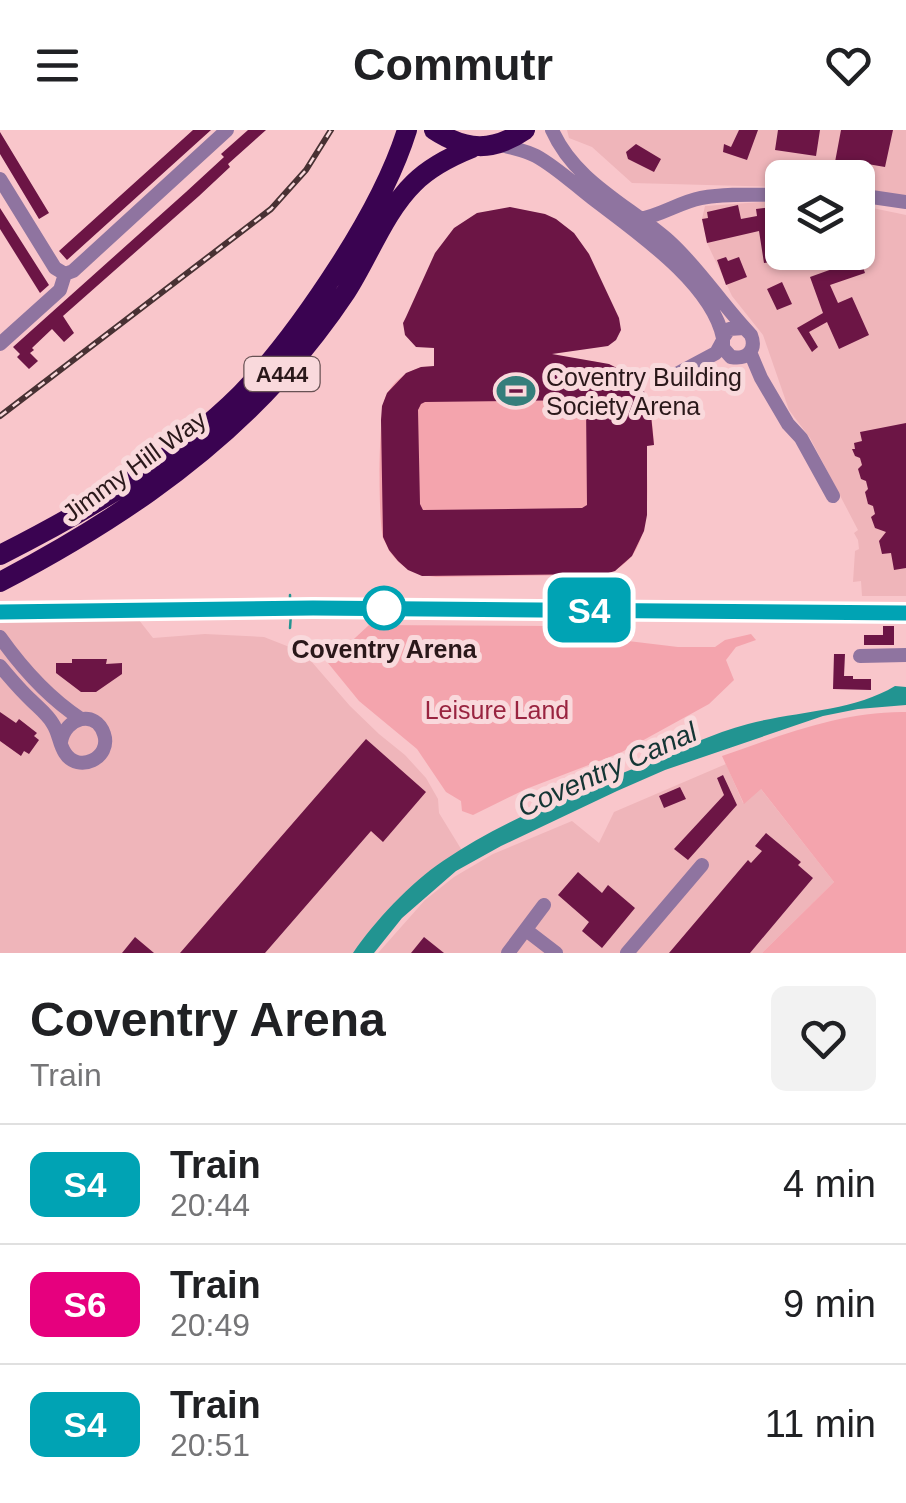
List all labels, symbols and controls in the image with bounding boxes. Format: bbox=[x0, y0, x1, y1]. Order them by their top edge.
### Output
icon: menu bbox=[30, 38, 85, 93]
icon: heart bbox=[821, 38, 876, 93]
text: Commutr bbox=[353, 39, 553, 90]
map controls bbox=[765, 160, 875, 270]
button: layers bbox=[765, 160, 875, 270]
road number: A444 bbox=[244, 357, 320, 391]
place label: Coventry Building Society Arena bbox=[546, 363, 742, 420]
sports icon: Coventry Building Society Arena bbox=[495, 370, 537, 412]
street label: Jimmy Hill Way bbox=[57, 404, 211, 527]
line badge: S4 bbox=[544, 578, 634, 642]
marker: Coventry Arena bbox=[363, 587, 405, 629]
text: S4 bbox=[568, 591, 610, 630]
place label: Coventry Arena bbox=[291, 635, 478, 663]
park label: Leisure Land bbox=[425, 696, 569, 724]
water label: Coventry Canal bbox=[513, 716, 702, 823]
button: heart bbox=[771, 986, 876, 1091]
text: Coventry Arena bbox=[30, 993, 386, 1046]
text: Train bbox=[30, 1057, 102, 1093]
text: Train bbox=[170, 1144, 261, 1186]
text: 4 min bbox=[783, 1163, 876, 1205]
text: S4 bbox=[64, 1165, 106, 1204]
text: 20:44 bbox=[170, 1187, 250, 1223]
text: Train bbox=[170, 1264, 261, 1306]
text: 9 min bbox=[783, 1283, 876, 1325]
text: S6 bbox=[64, 1285, 106, 1324]
text: 20:49 bbox=[170, 1307, 250, 1343]
text: Train bbox=[170, 1384, 261, 1426]
text: 11 min bbox=[765, 1403, 876, 1445]
text: S4 bbox=[64, 1405, 106, 1444]
text: 20:51 bbox=[170, 1427, 250, 1463]

